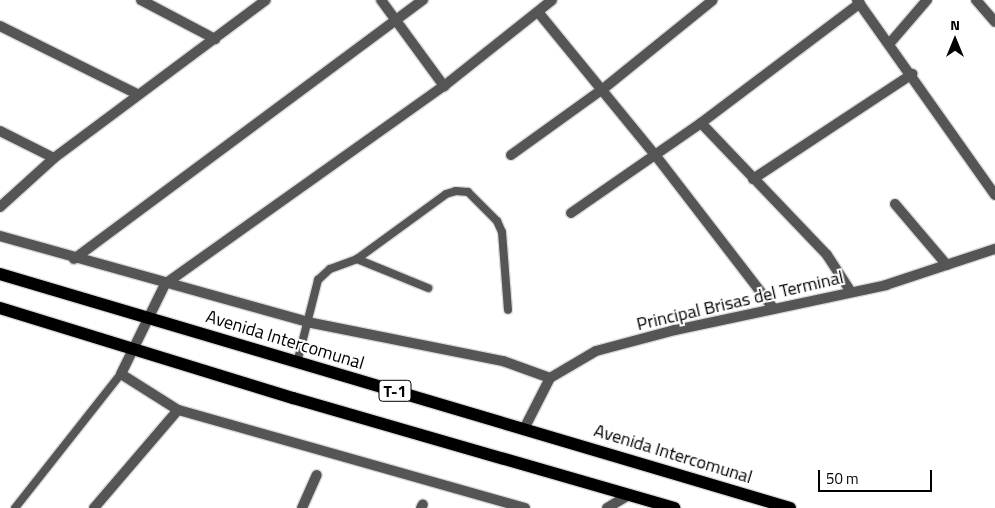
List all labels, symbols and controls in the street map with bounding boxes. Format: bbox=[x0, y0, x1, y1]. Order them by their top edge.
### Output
text: N bbox=[950, 14, 960, 35]
north arrow bbox=[930, 15, 980, 65]
street label: Principal Brisas del Terminal bbox=[634, 267, 846, 335]
street label: Avenida Intercomunal bbox=[203, 306, 367, 374]
road number: T-1 bbox=[378, 378, 412, 404]
street label: Avenida Intercomunal bbox=[591, 420, 755, 488]
scale bar bbox=[820, 460, 934, 492]
text: 50 m bbox=[826, 467, 859, 490]

